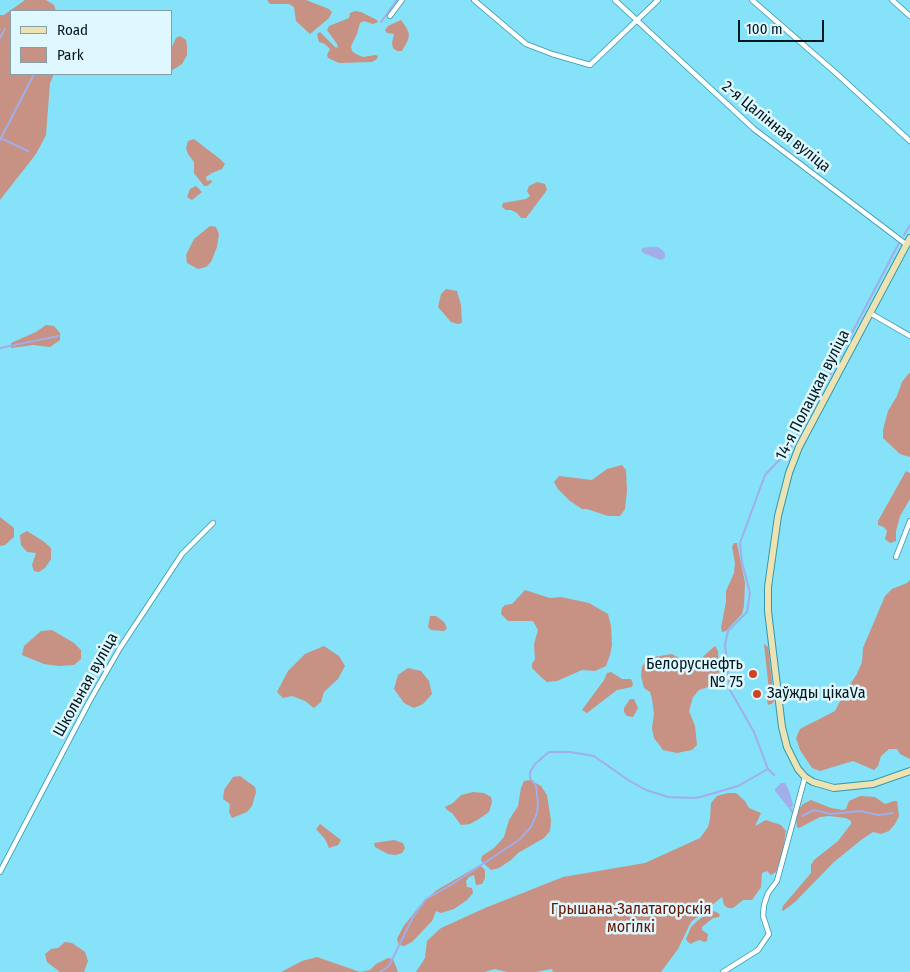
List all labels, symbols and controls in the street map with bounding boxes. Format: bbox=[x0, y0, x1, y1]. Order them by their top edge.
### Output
legend bbox=[10, 10, 172, 75]
scale bar bbox=[740, 10, 826, 42]
text: 100 m bbox=[746, 20, 783, 38]
text: Road bbox=[57, 21, 88, 39]
text: Park bbox=[57, 46, 84, 64]
street label: 2-я Цалінная вуліца bbox=[718, 77, 834, 177]
street label: 14-я Полацкая вуліца bbox=[772, 327, 854, 463]
street label: Школьная вуліца bbox=[50, 630, 122, 740]
place label: Белоруснефть № 75 bbox=[646, 655, 743, 693]
marker: Белоруснефть № 75 bbox=[747, 668, 759, 680]
place label: Заўжды цікаVа bbox=[767, 684, 866, 704]
marker: Заўжды цікаVа bbox=[751, 688, 763, 700]
park label: Грышана-Залатагорскія могілкі bbox=[551, 900, 711, 938]

